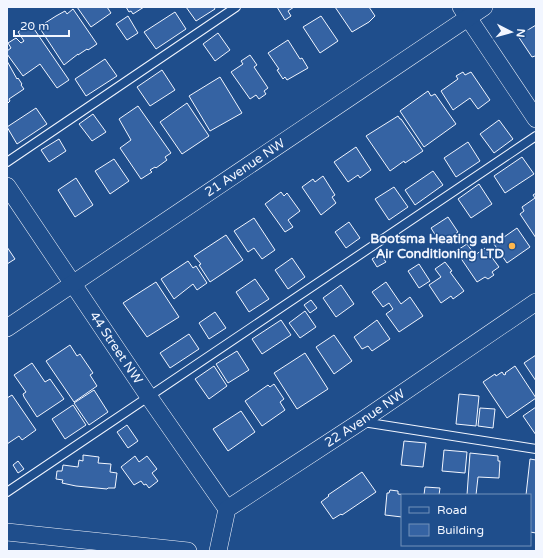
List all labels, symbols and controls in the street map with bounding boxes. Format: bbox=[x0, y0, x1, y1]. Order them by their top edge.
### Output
scale bar bbox=[14, 12, 69, 38]
north arrow bbox=[491, 12, 531, 52]
text: 20 m bbox=[20, 19, 49, 33]
text: N bbox=[514, 28, 527, 38]
street label: 21 Avenue NW bbox=[202, 135, 288, 200]
place label: Bootsma Heating and Air Conditioning LTD bbox=[370, 231, 504, 262]
marker: Bootsma Heating and Air Conditioning LTD bbox=[507, 241, 517, 251]
street label: 44 Street NW bbox=[86, 308, 146, 387]
street label: 22 Avenue NW bbox=[322, 386, 408, 451]
legend bbox=[401, 494, 531, 546]
text: Road bbox=[437, 503, 467, 517]
text: Building bbox=[437, 523, 484, 537]

